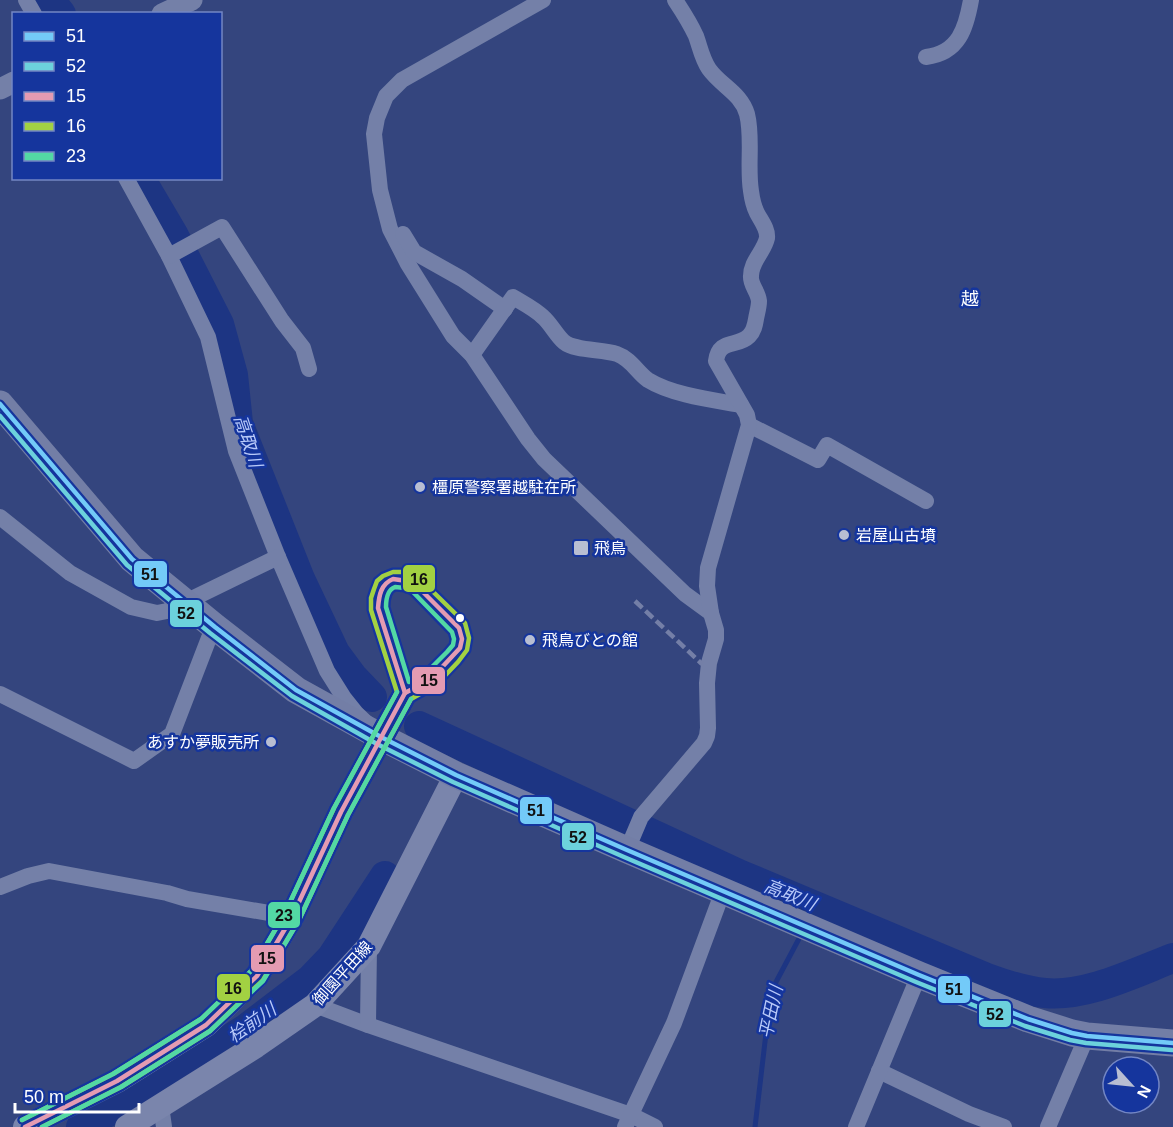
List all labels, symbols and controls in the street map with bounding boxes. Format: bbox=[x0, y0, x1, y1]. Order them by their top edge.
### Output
legend bbox=[12, 12, 222, 180]
text: 51 bbox=[66, 26, 86, 46]
text: 52 bbox=[66, 56, 86, 76]
text: 15 bbox=[66, 86, 86, 106]
text: 16 bbox=[66, 116, 86, 136]
text: 23 bbox=[66, 146, 86, 166]
district label: 越 bbox=[961, 289, 979, 309]
water label: 高取川 bbox=[230, 412, 266, 472]
place label: 橿原警察署越駐在所 bbox=[432, 479, 576, 496]
marker: 橿原警察署越駐在所 bbox=[413, 480, 427, 494]
place label: 岩屋山古墳 bbox=[856, 527, 936, 544]
marker: 岩屋山古墳 bbox=[837, 528, 851, 542]
marker: 飛鳥 bbox=[572, 539, 590, 557]
place label: 飛鳥 bbox=[594, 540, 626, 557]
line badge: 51 bbox=[133, 560, 168, 588]
line badge: 16 bbox=[402, 564, 436, 593]
text: 51 bbox=[141, 566, 159, 583]
text: 16 bbox=[410, 571, 428, 588]
line badge: 52 bbox=[169, 599, 203, 628]
text: 52 bbox=[177, 605, 195, 622]
unlabelled marker bbox=[454, 612, 466, 624]
place label: 飛鳥びとの館 bbox=[542, 632, 638, 649]
marker: 飛鳥びとの館 bbox=[523, 633, 537, 647]
line badge: 15 bbox=[411, 666, 446, 695]
text: 15 bbox=[420, 672, 438, 689]
place label: あすか夢販売所 bbox=[147, 734, 259, 751]
marker: あすか夢販売所 bbox=[264, 735, 278, 749]
line badge: 51 bbox=[519, 796, 553, 825]
text: 51 bbox=[527, 802, 545, 819]
line badge: 52 bbox=[561, 822, 595, 851]
text: 52 bbox=[569, 829, 587, 846]
water label: 高取川 bbox=[761, 876, 821, 915]
line badge: 23 bbox=[267, 901, 301, 929]
text: 23 bbox=[275, 907, 293, 924]
street label: 御園平田線 bbox=[309, 938, 375, 1009]
line badge: 15 bbox=[250, 944, 285, 973]
text: 15 bbox=[258, 950, 276, 967]
line badge: 16 bbox=[216, 973, 251, 1002]
line badge: 51 bbox=[937, 975, 971, 1004]
text: 16 bbox=[224, 980, 242, 997]
text: 51 bbox=[945, 981, 963, 998]
water label: 平田川 bbox=[756, 982, 787, 1040]
water label: 桧前川 bbox=[224, 998, 281, 1047]
line badge: 52 bbox=[978, 1000, 1012, 1028]
text: 52 bbox=[986, 1006, 1004, 1023]
north arrow bbox=[1101, 1055, 1161, 1115]
scale bar bbox=[15, 1076, 140, 1114]
text: N bbox=[1134, 1083, 1154, 1101]
text: 50 m bbox=[24, 1087, 64, 1107]

